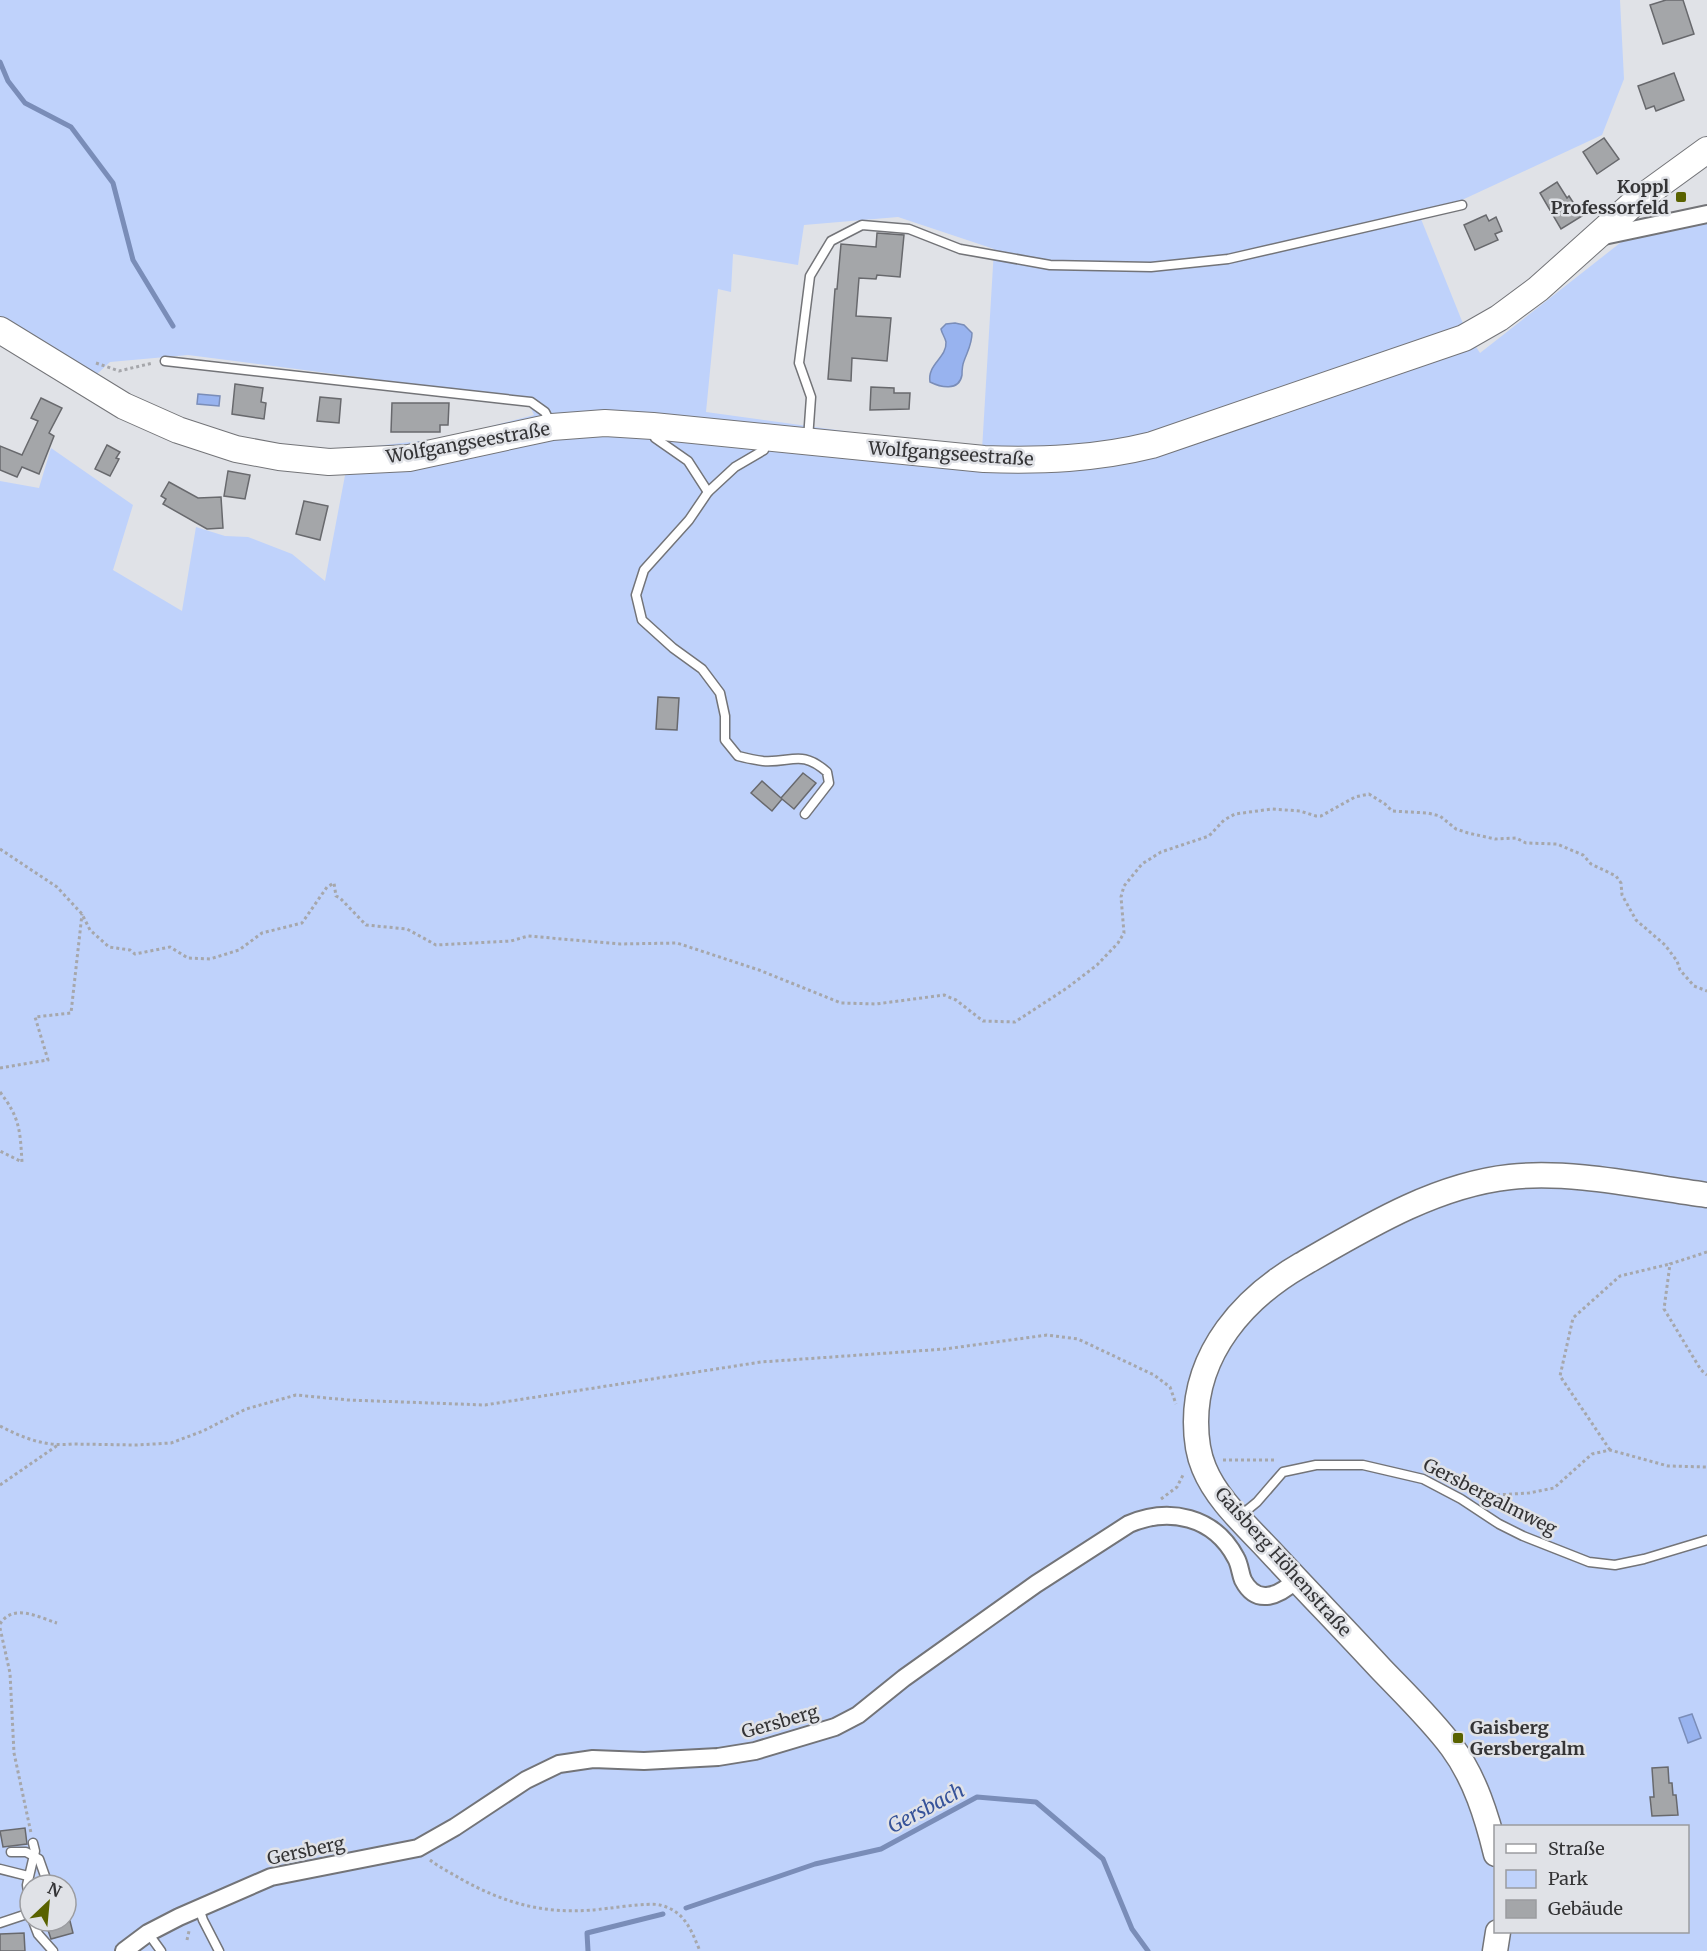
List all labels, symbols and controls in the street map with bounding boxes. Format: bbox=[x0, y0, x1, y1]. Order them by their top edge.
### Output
place label: Koppl Professorfeld bbox=[1551, 175, 1669, 219]
marker: Koppl Professorfeld bbox=[1674, 190, 1688, 204]
street label: Wolfgangseestraße bbox=[383, 417, 552, 468]
street label: Wolfgangseestraße bbox=[867, 436, 1034, 471]
street label: Gersbergalmweg bbox=[1420, 1453, 1561, 1540]
street label: Gaisberg Höhenstraße bbox=[1210, 1482, 1357, 1641]
street label: Gersberg bbox=[739, 1700, 821, 1743]
place label: Gaisberg Gersbergalm bbox=[1470, 1716, 1585, 1760]
marker: Gaisberg Gersbergalm bbox=[1451, 1731, 1465, 1745]
water label: Gersbach bbox=[883, 1777, 968, 1838]
legend bbox=[1494, 1825, 1689, 1933]
street label: Gersberg bbox=[265, 1831, 347, 1870]
text: Straße bbox=[1548, 1837, 1605, 1860]
text: Park bbox=[1548, 1867, 1589, 1890]
north arrow bbox=[18, 1873, 78, 1933]
text: N bbox=[45, 1878, 65, 1901]
text: Gebäude bbox=[1548, 1897, 1623, 1920]

